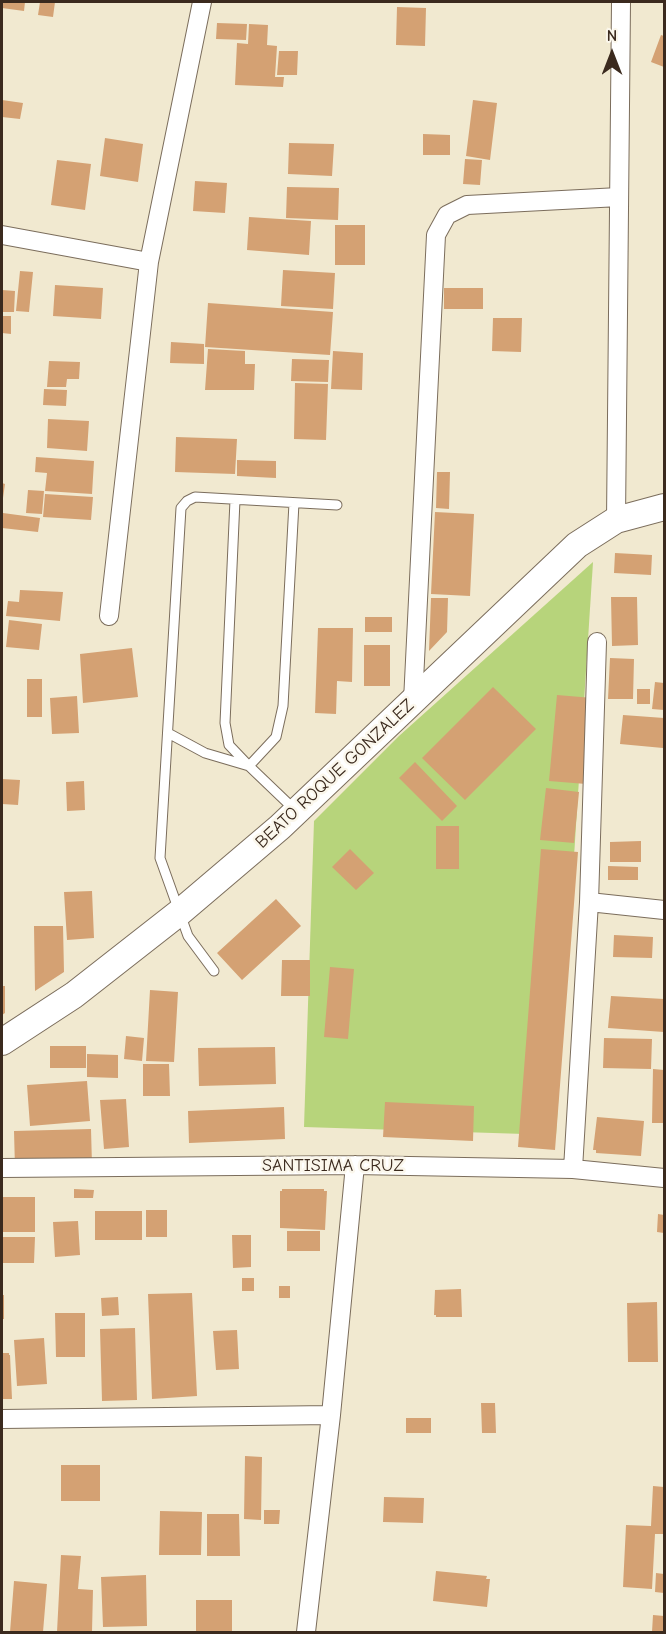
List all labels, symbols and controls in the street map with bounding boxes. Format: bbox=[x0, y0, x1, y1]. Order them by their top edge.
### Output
north arrow bbox=[582, 24, 642, 84]
text: N bbox=[607, 27, 617, 45]
street label: BEATO ROQUE GONZALEZ bbox=[251, 695, 419, 853]
street label: SANTISIMA CRUZ bbox=[262, 1155, 404, 1177]

